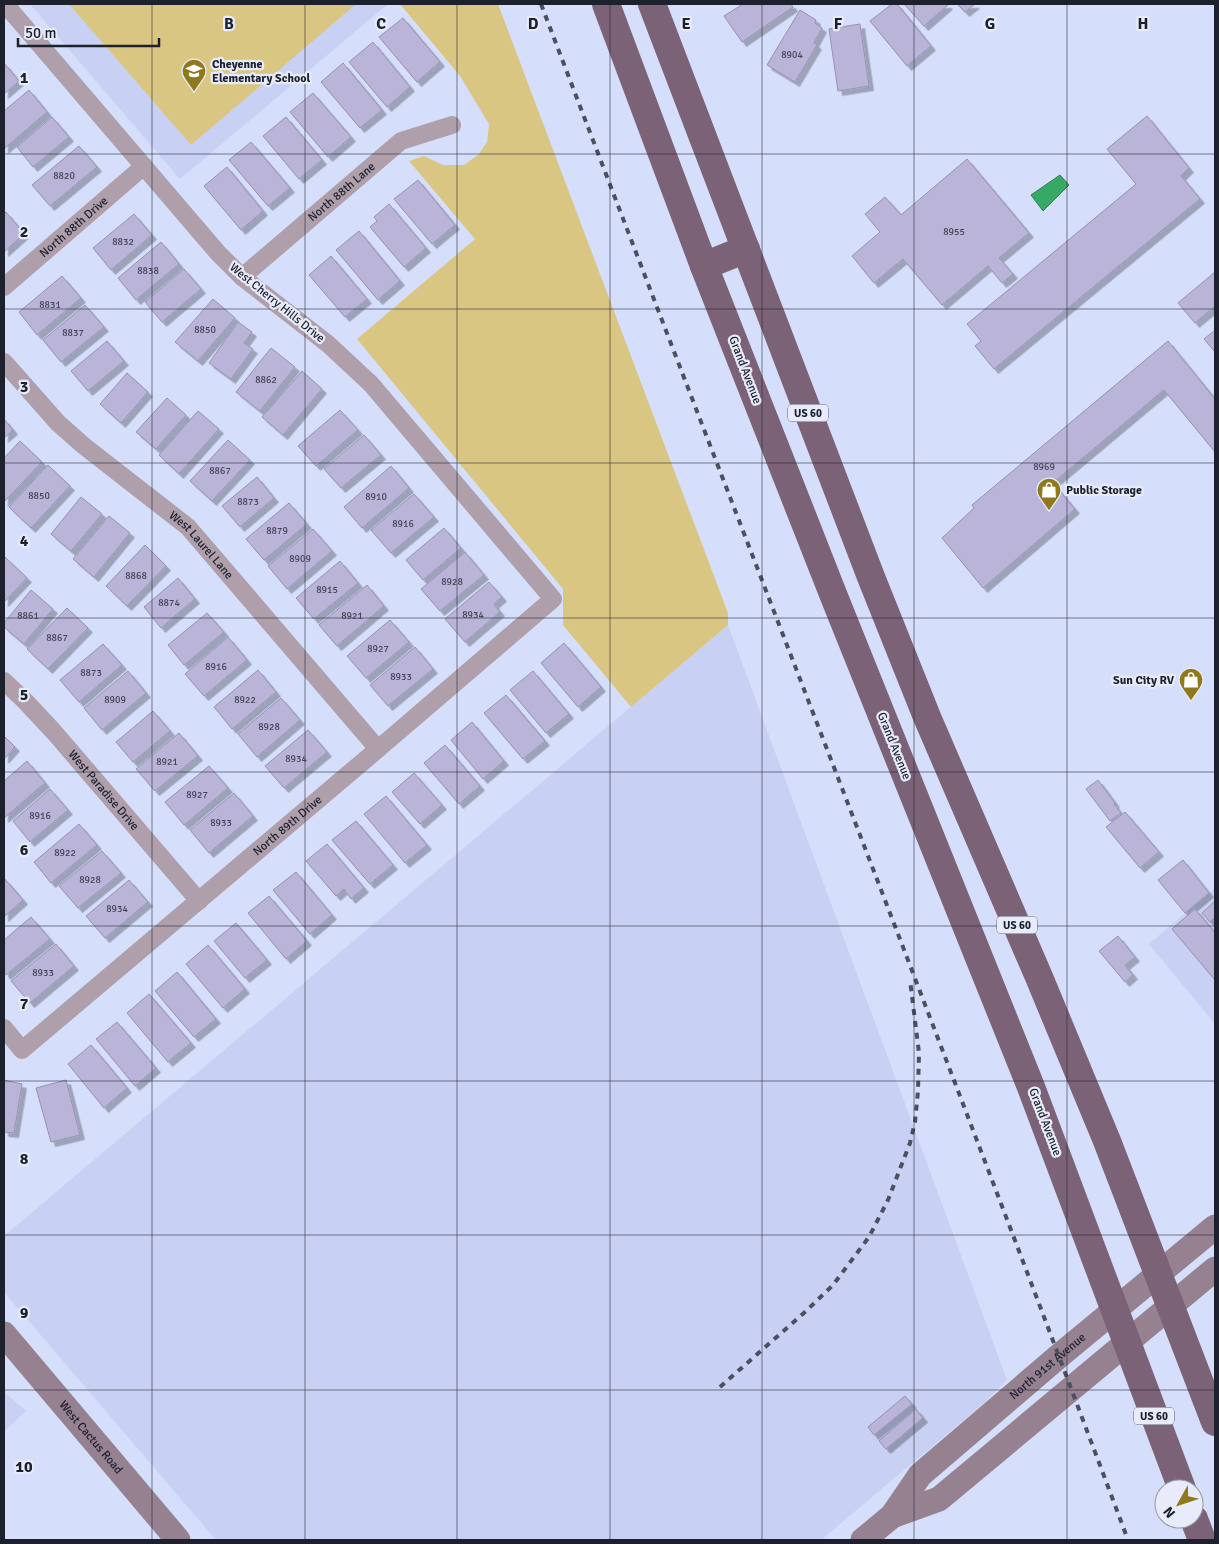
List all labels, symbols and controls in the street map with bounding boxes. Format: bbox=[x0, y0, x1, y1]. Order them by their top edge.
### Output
text: B bbox=[224, 14, 234, 34]
text: C bbox=[376, 14, 386, 34]
text: D bbox=[528, 14, 539, 34]
text: E bbox=[681, 14, 691, 34]
text: F bbox=[834, 14, 843, 34]
text: G bbox=[985, 14, 995, 34]
text: H bbox=[1138, 14, 1148, 34]
scale bar bbox=[18, 15, 159, 47]
text: 50 m bbox=[25, 24, 56, 42]
house number: 8904 bbox=[781, 49, 803, 61]
place label: Cheyenne Elementary School bbox=[212, 57, 311, 86]
school or university icon: Cheyenne Elementary School bbox=[181, 58, 207, 92]
text: 1 bbox=[20, 68, 29, 88]
street label: North 88th Lane bbox=[305, 159, 378, 225]
house number: 8820 bbox=[53, 170, 75, 182]
street label: North 88th Drive bbox=[36, 193, 111, 261]
text: 2 bbox=[20, 222, 28, 242]
house number: 8955 bbox=[943, 226, 965, 238]
house number: 8832 bbox=[112, 236, 134, 248]
street label: West Cherry Hills Drive bbox=[226, 260, 328, 346]
house number: 8838 bbox=[137, 265, 159, 277]
house number: 8831 bbox=[39, 299, 61, 311]
house number: 8850 bbox=[194, 324, 216, 336]
house number: 8837 bbox=[62, 327, 84, 339]
street label: Grand Avenue bbox=[725, 334, 765, 406]
house number: 8862 bbox=[255, 374, 277, 386]
text: 3 bbox=[20, 377, 28, 397]
road number: US 60 bbox=[788, 404, 828, 422]
house number: 8969 bbox=[1033, 461, 1055, 473]
house number: 8867 bbox=[209, 465, 231, 477]
shop icon: Public Storage bbox=[1036, 477, 1062, 511]
place label: Public Storage bbox=[1066, 483, 1142, 498]
house number: 8850 bbox=[28, 490, 50, 502]
house number: 8910 bbox=[365, 491, 387, 503]
house number: 8873 bbox=[237, 496, 259, 508]
street label: West Laurel Lane bbox=[166, 508, 237, 582]
house number: 8916 bbox=[392, 518, 414, 530]
house number: 8879 bbox=[266, 525, 288, 537]
text: 4 bbox=[20, 531, 29, 551]
house number: 8909 bbox=[289, 553, 311, 565]
house number: 8868 bbox=[125, 570, 147, 582]
house number: 8928 bbox=[441, 576, 463, 588]
house number: 8915 bbox=[316, 584, 338, 596]
house number: 8874 bbox=[158, 597, 180, 609]
house number: 8934 bbox=[462, 609, 484, 621]
house number: 8861 bbox=[17, 610, 39, 622]
house number: 8921 bbox=[341, 610, 363, 622]
house number: 8867 bbox=[46, 632, 68, 644]
house number: 8927 bbox=[367, 643, 389, 655]
house number: 8916 bbox=[205, 661, 227, 673]
house number: 8873 bbox=[80, 667, 102, 679]
shop icon: Sun City RV bbox=[1178, 667, 1204, 701]
house number: 8933 bbox=[390, 671, 412, 683]
place label: Sun City RV bbox=[1113, 673, 1175, 688]
text: 5 bbox=[20, 685, 28, 705]
house number: 8909 bbox=[104, 694, 126, 706]
house number: 8922 bbox=[234, 694, 256, 706]
street label: Grand Avenue bbox=[874, 710, 914, 782]
house number: 8928 bbox=[258, 721, 280, 733]
street label: West Paradise Drive bbox=[65, 747, 143, 833]
house number: 8934 bbox=[285, 753, 307, 765]
house number: 8921 bbox=[156, 756, 178, 768]
house number: 8927 bbox=[186, 789, 208, 801]
street label: North 89th Drive bbox=[250, 792, 325, 859]
house number: 8916 bbox=[29, 810, 51, 822]
house number: 8933 bbox=[210, 817, 232, 829]
text: 6 bbox=[20, 840, 29, 860]
house number: 8922 bbox=[54, 847, 76, 859]
house number: 8928 bbox=[79, 874, 101, 886]
house number: 8934 bbox=[106, 903, 128, 915]
road number: US 60 bbox=[997, 916, 1037, 934]
house number: 8933 bbox=[32, 967, 54, 979]
text: 7 bbox=[20, 994, 29, 1014]
street label: Grand Avenue bbox=[1025, 1086, 1065, 1158]
text: 8 bbox=[20, 1149, 29, 1169]
text: 9 bbox=[20, 1303, 29, 1323]
street label: North 91st Avenue bbox=[1006, 1330, 1089, 1403]
street label: West Cactus Road bbox=[56, 1397, 126, 1477]
road number: US 60 bbox=[1134, 1408, 1174, 1424]
text: 10 bbox=[15, 1457, 33, 1477]
north arrow bbox=[1154, 1479, 1204, 1529]
text: N bbox=[1160, 1503, 1179, 1521]

